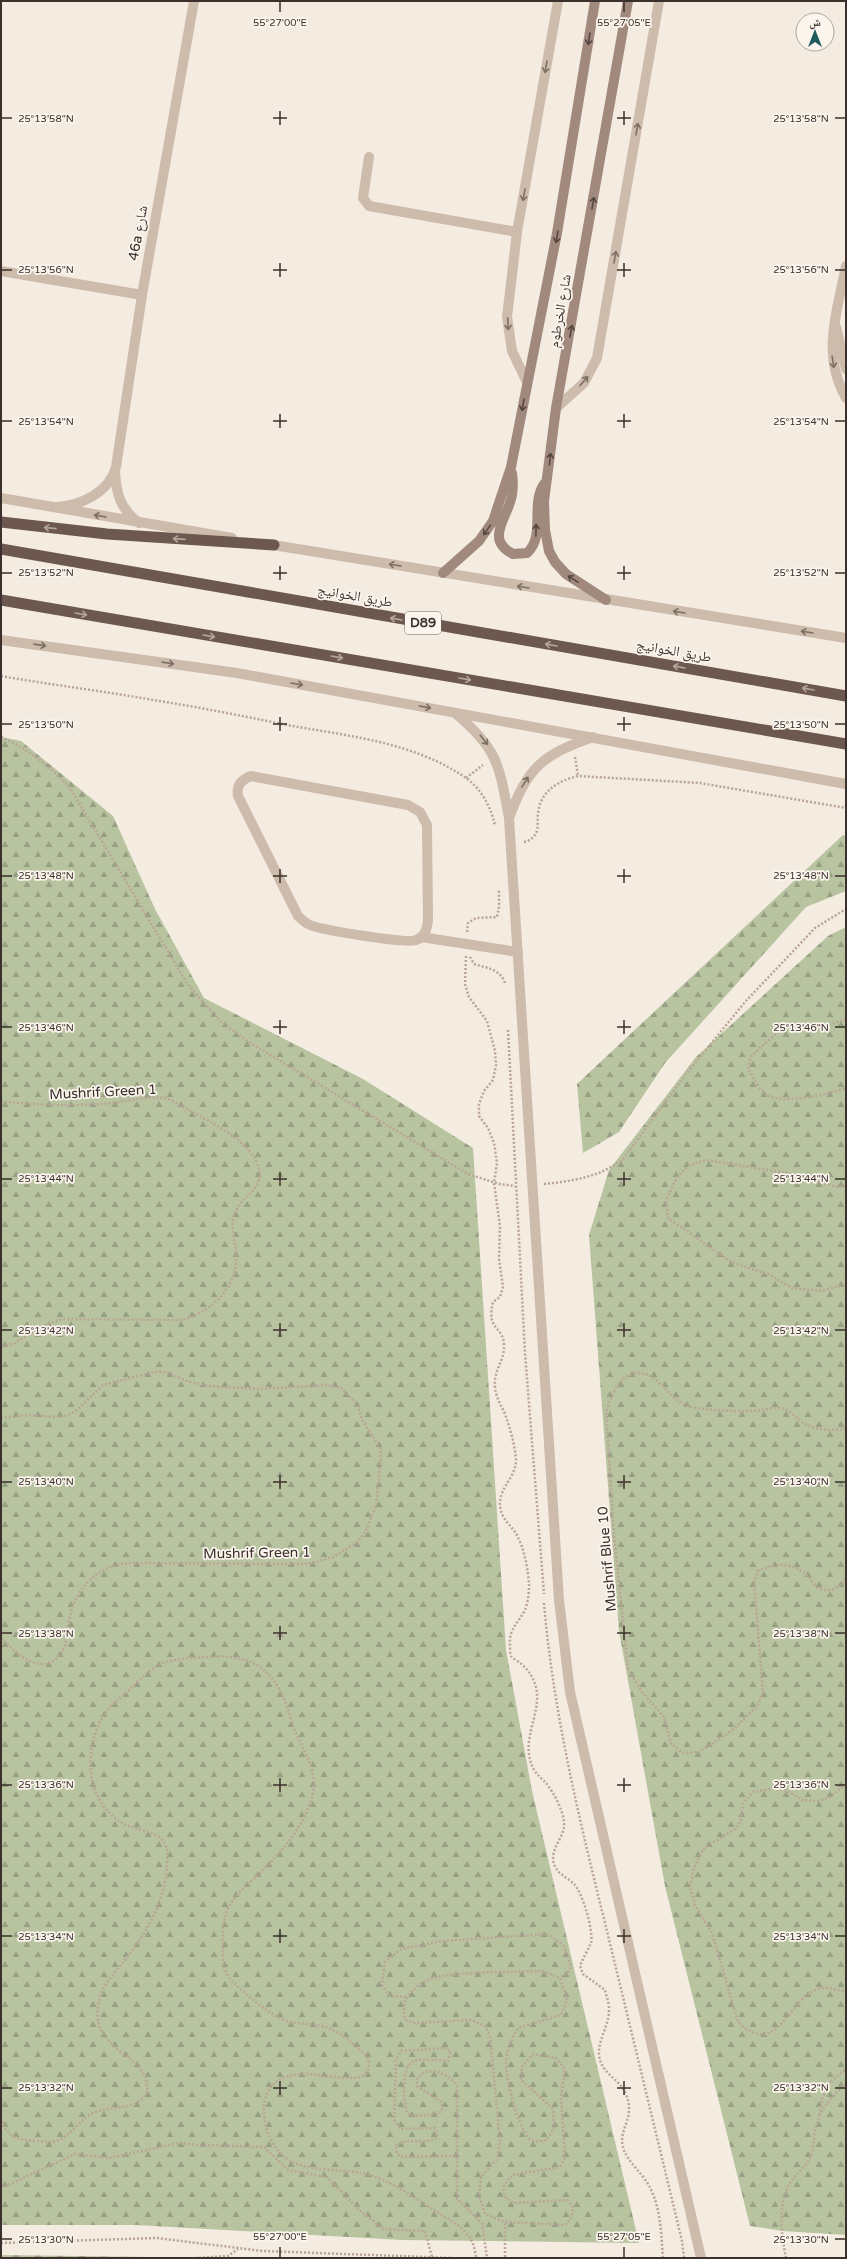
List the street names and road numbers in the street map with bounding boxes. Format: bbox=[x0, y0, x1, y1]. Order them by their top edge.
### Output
street label: 46a شارع bbox=[125, 204, 152, 262]
street label: شارع الخرطوم bbox=[545, 273, 576, 349]
street label: طريق الخوانيج bbox=[316, 581, 394, 612]
road number: D89 bbox=[405, 612, 441, 634]
street label: طريق الخوانيج bbox=[635, 636, 713, 667]
street label: Mushrif Green 1 bbox=[49, 1081, 157, 1103]
street label: Mushrif Blue 10 bbox=[594, 1505, 620, 1612]
street label: Mushrif Green 1 bbox=[203, 1544, 311, 1562]

